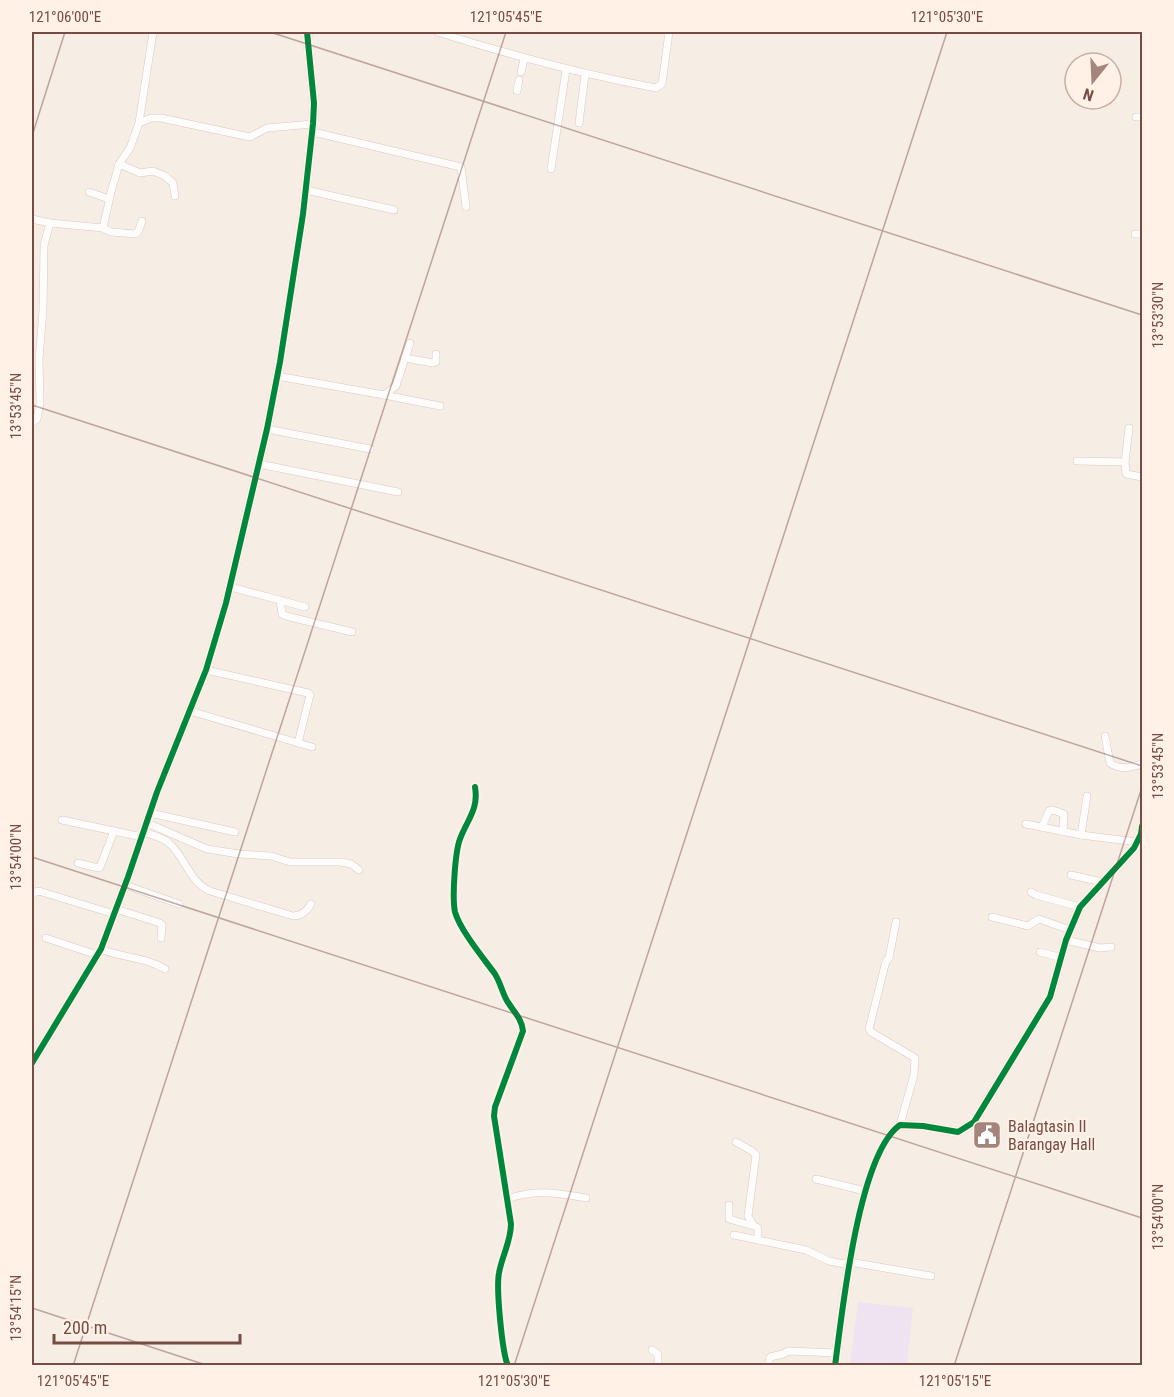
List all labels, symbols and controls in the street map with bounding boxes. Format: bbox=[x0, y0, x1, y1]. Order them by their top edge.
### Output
text: 121°06'00"E bbox=[29, 8, 101, 26]
text: 121°05'45"E bbox=[470, 8, 542, 26]
text: 121°05'30"E bbox=[911, 8, 983, 26]
north arrow bbox=[1063, 51, 1123, 111]
text: N bbox=[1081, 84, 1096, 105]
text: 13°53'30"N bbox=[1149, 282, 1167, 348]
text: 13°53'45"N bbox=[7, 373, 25, 439]
text: 13°53'45"N bbox=[1149, 733, 1167, 799]
text: 13°54'00"N bbox=[7, 824, 25, 890]
place label: Balagtasin II Barangay Hall bbox=[1008, 1117, 1095, 1154]
public building icon: Balagtasin II Barangay Hall bbox=[971, 1119, 1003, 1151]
text: 13°54'00"N bbox=[1149, 1184, 1167, 1250]
text: 13°54'15"N bbox=[7, 1275, 25, 1341]
scale bar bbox=[54, 1307, 240, 1345]
text: 200 m bbox=[63, 1317, 107, 1338]
text: 121°05'45"E bbox=[37, 1372, 109, 1390]
text: 121°05'30"E bbox=[478, 1372, 550, 1390]
text: 121°05'15"E bbox=[919, 1372, 991, 1390]

